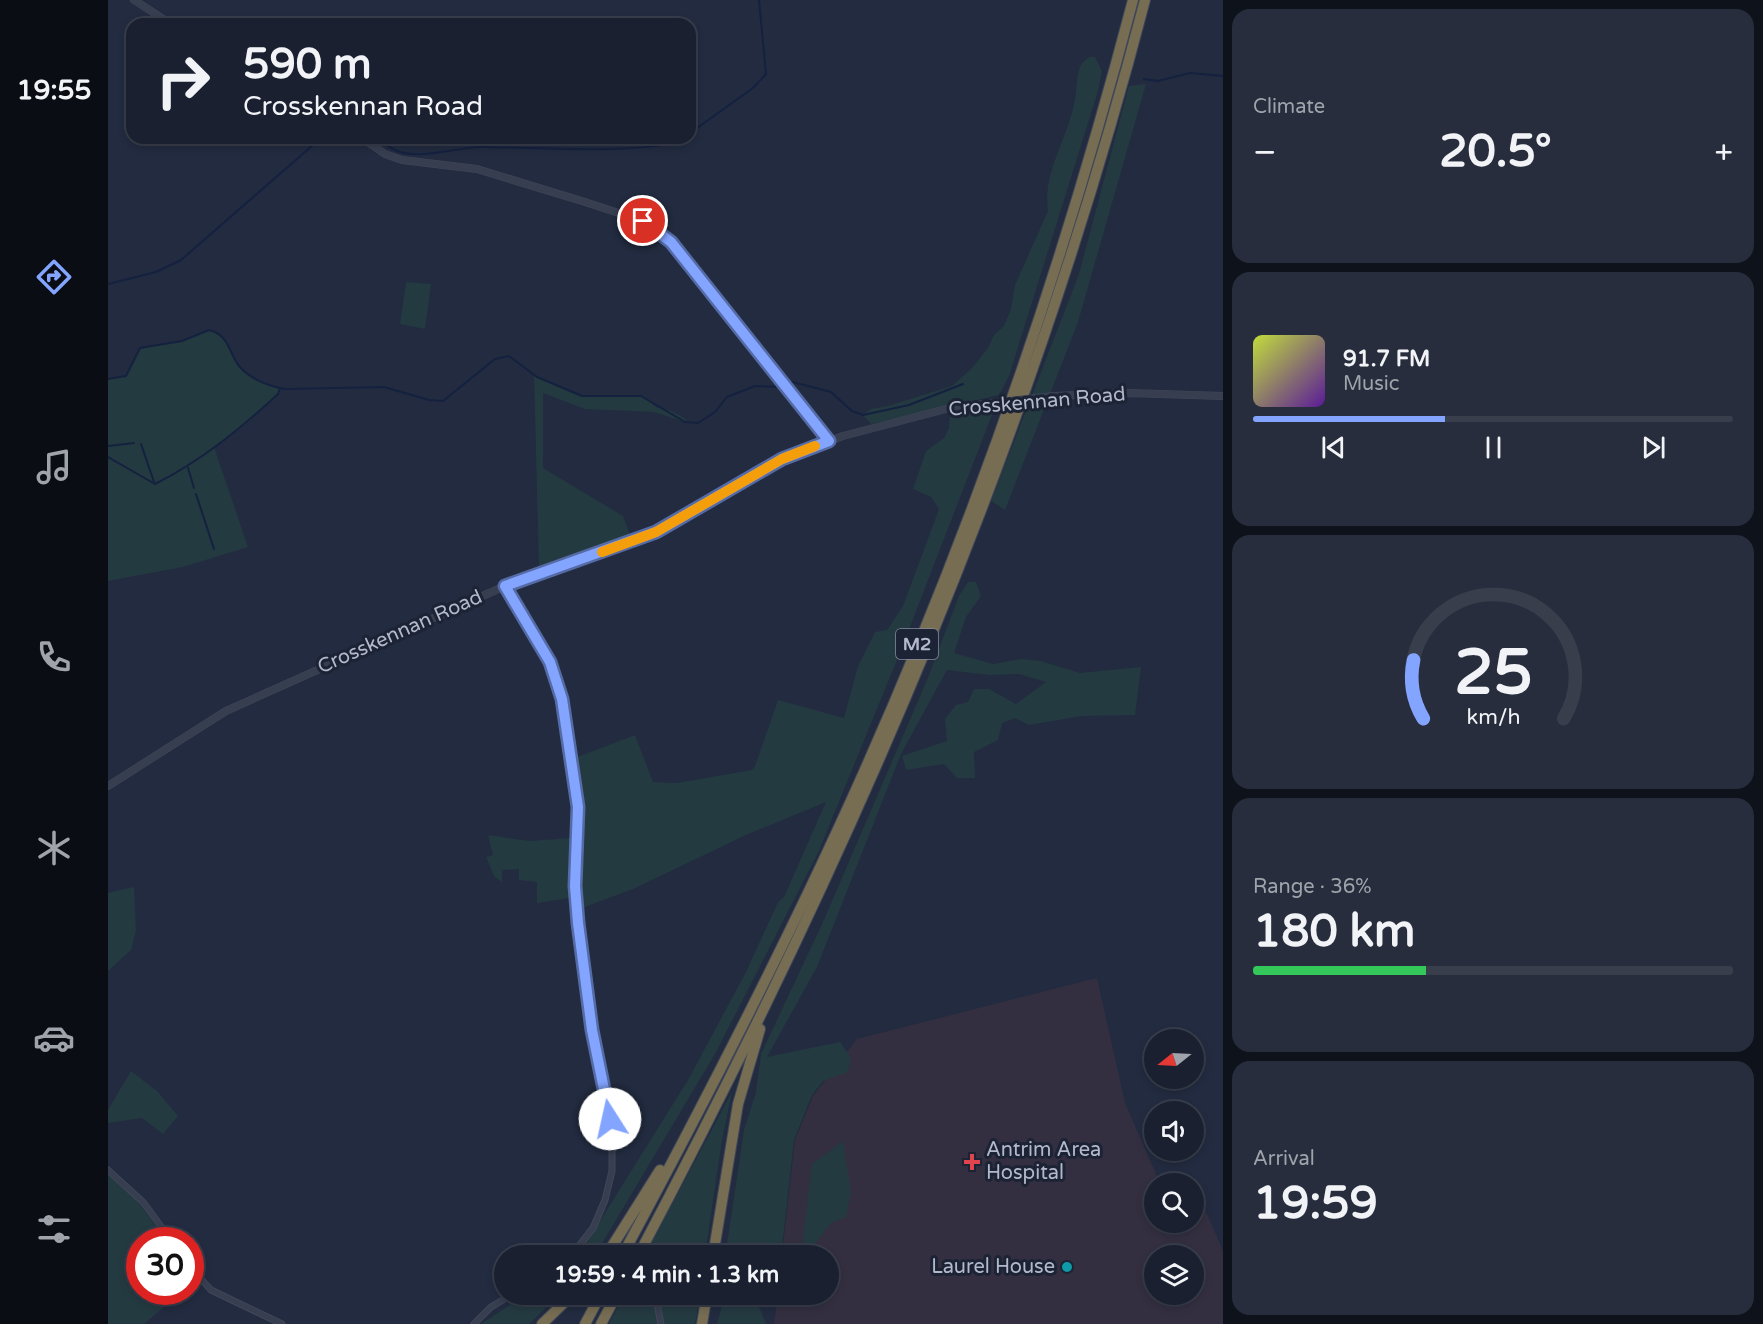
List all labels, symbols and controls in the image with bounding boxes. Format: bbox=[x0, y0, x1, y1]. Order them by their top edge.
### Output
text: 590 m bbox=[243, 39, 372, 90]
icon: right bbox=[144, 42, 222, 120]
text: 19:55 bbox=[17, 74, 91, 107]
text: Crosskennan Road bbox=[243, 90, 483, 123]
text: Climate bbox=[1253, 95, 1325, 119]
text: 20.5° bbox=[1439, 125, 1552, 179]
text: − bbox=[1253, 133, 1277, 172]
text: + bbox=[1714, 133, 1733, 172]
pin bbox=[617, 195, 668, 246]
icon: arrive bbox=[626, 204, 659, 237]
icon: directions bbox=[33, 256, 75, 298]
text: 91.7 FM bbox=[1343, 346, 1430, 372]
text: Music bbox=[1343, 372, 1399, 396]
street label: Crosskennan Road bbox=[947, 382, 1127, 422]
icon: previous bbox=[1317, 431, 1350, 464]
icon: pause bbox=[1477, 431, 1510, 464]
icon: next bbox=[1637, 431, 1670, 464]
icon: music bbox=[33, 446, 75, 488]
street label: Crosskennan Road bbox=[314, 585, 486, 679]
road number: M2 bbox=[896, 629, 938, 659]
icon: phone bbox=[33, 636, 75, 678]
text: 25 bbox=[1454, 636, 1532, 711]
text: km/h bbox=[1466, 704, 1520, 730]
icon: climate bbox=[33, 827, 75, 869]
text: Range · 36% bbox=[1253, 875, 1372, 899]
text: 180 km bbox=[1253, 905, 1415, 959]
icon: car bbox=[33, 1017, 75, 1059]
north arrow bbox=[1144, 1029, 1204, 1089]
map controls bbox=[1144, 1029, 1204, 1305]
position arrow bbox=[578, 1087, 642, 1151]
button: sound bbox=[1144, 1101, 1204, 1161]
place label: Antrim Area Hospital bbox=[986, 1138, 1101, 1185]
text: Arrival bbox=[1253, 1147, 1315, 1171]
marker: Antrim Area Hospital bbox=[963, 1153, 981, 1171]
button: search bbox=[1144, 1173, 1204, 1233]
text: 19:59 bbox=[1253, 1177, 1378, 1231]
icon: filters bbox=[33, 1208, 75, 1250]
speed limit sign: 30 bbox=[126, 1227, 204, 1305]
button: layers bbox=[1144, 1245, 1204, 1305]
place label: Laurel House bbox=[931, 1255, 1055, 1279]
marker: Laurel House bbox=[1060, 1260, 1074, 1274]
text: 19:59 · 4 min · 1.3 km bbox=[554, 1262, 779, 1288]

